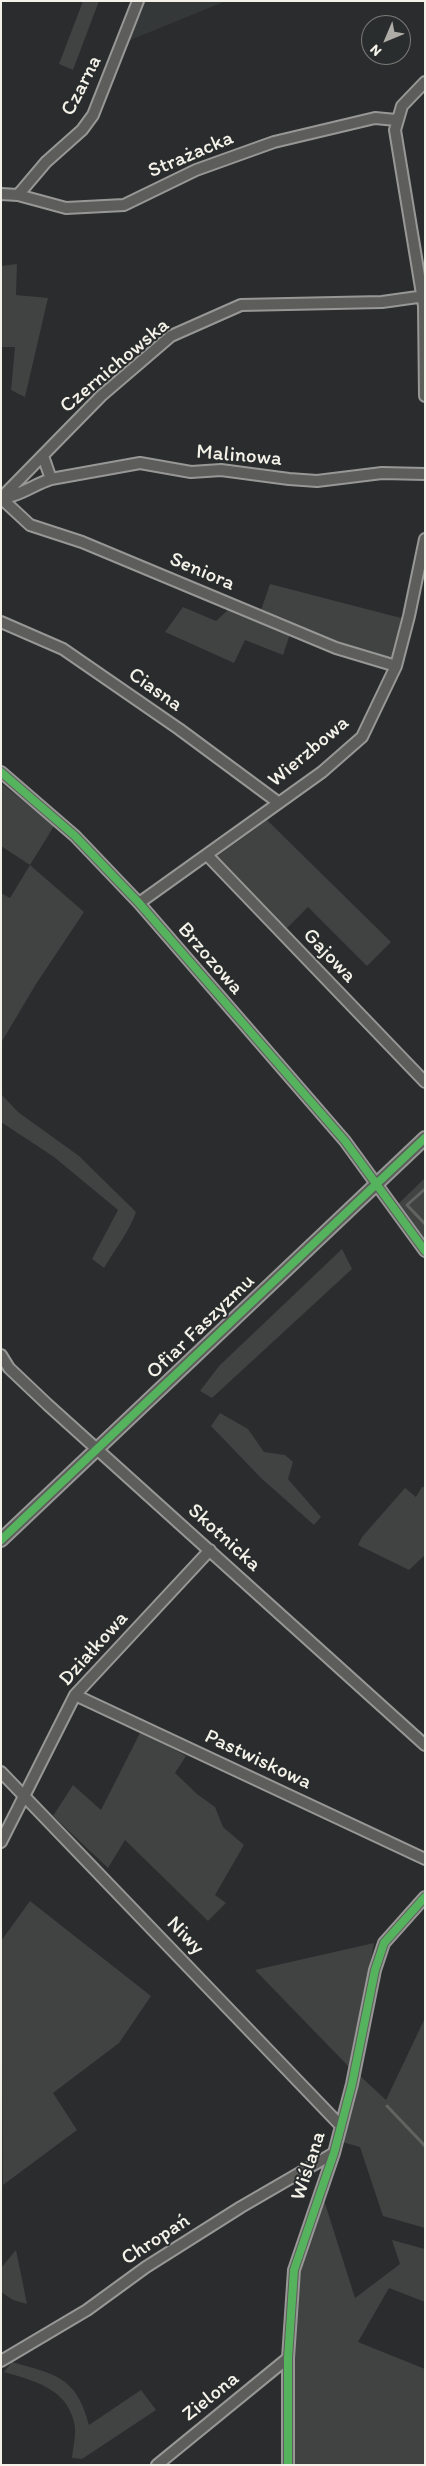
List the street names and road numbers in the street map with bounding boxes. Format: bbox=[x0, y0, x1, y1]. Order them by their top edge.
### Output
street label: Czarna bbox=[56, 52, 108, 120]
street label: Strażacka bbox=[145, 126, 237, 184]
street label: Czernichowska bbox=[55, 313, 175, 419]
street label: Malinowa bbox=[195, 440, 283, 472]
street label: Seniora bbox=[166, 547, 238, 597]
street label: Ciasna bbox=[123, 662, 187, 718]
street label: Wierzbowa bbox=[263, 711, 355, 793]
street label: Brzozowa bbox=[172, 918, 248, 1000]
street label: Gajowa bbox=[297, 923, 361, 989]
street label: Ofiar Faszyzmu bbox=[142, 1269, 260, 1385]
street label: Skotnicka bbox=[182, 1499, 266, 1577]
street label: Działkowa bbox=[54, 1606, 134, 1692]
street label: Pastwiskowa bbox=[201, 1724, 315, 1796]
street label: Niwy bbox=[161, 1912, 209, 1960]
street label: Wiślana bbox=[286, 2128, 332, 2204]
street label: Chropań bbox=[117, 2209, 195, 2271]
street label: Zielona bbox=[177, 2366, 245, 2428]

